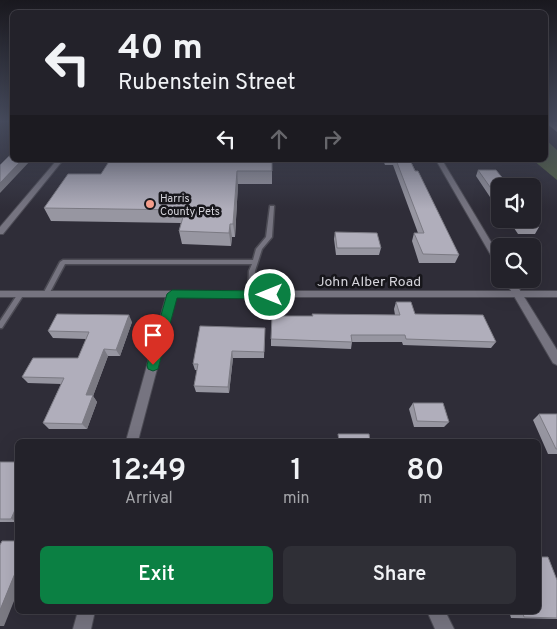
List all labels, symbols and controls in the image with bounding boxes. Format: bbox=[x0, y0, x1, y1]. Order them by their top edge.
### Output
text: 40 m bbox=[118, 27, 203, 71]
icon: left bbox=[35, 30, 100, 95]
text: Rubenstein Street bbox=[118, 70, 296, 97]
icon: left bbox=[212, 125, 240, 153]
icon: ahead bbox=[265, 125, 293, 153]
icon: right bbox=[318, 125, 346, 153]
map controls bbox=[491, 178, 541, 288]
button: sound bbox=[491, 178, 541, 228]
place label: Harris County Pets bbox=[160, 192, 220, 219]
marker: Harris County Pets bbox=[144, 198, 156, 210]
button: search bbox=[491, 238, 541, 288]
position arrow bbox=[243, 268, 295, 320]
street label: John Alber Road bbox=[317, 274, 421, 291]
pin bbox=[132, 314, 174, 365]
icon: arrive bbox=[139, 321, 167, 349]
text: 12:49 bbox=[112, 453, 186, 490]
text: 1 bbox=[290, 453, 302, 490]
text: 80 bbox=[406, 453, 444, 490]
text: Arrival bbox=[125, 489, 173, 509]
text: min bbox=[283, 489, 310, 509]
text: m bbox=[418, 489, 432, 509]
button: Exit bbox=[40, 546, 273, 604]
button: Share bbox=[283, 546, 516, 604]

